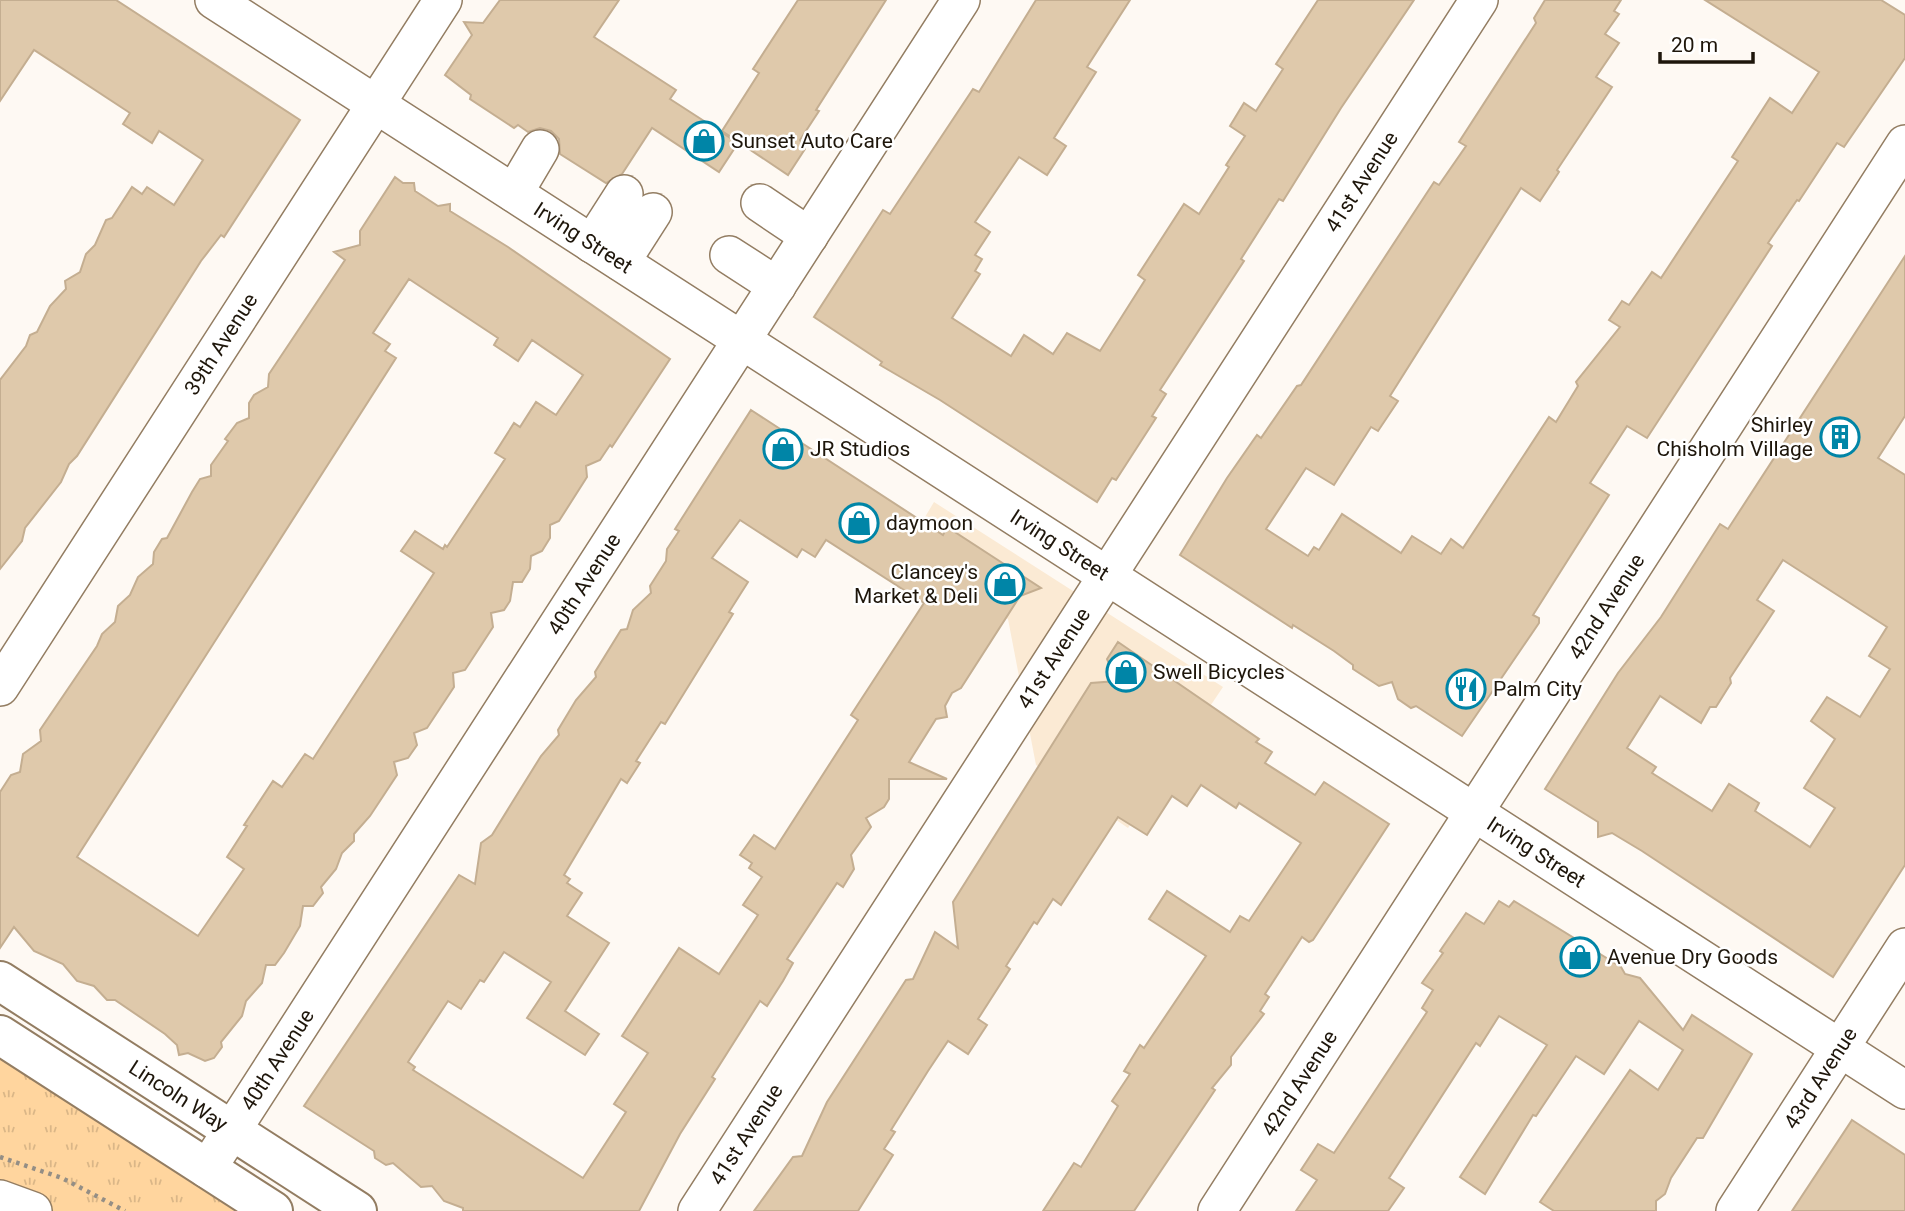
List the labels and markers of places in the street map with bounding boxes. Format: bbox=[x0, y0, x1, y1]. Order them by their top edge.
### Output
shop icon: Sunset Auto Care bbox=[683, 120, 725, 162]
place label: Sunset Auto Care bbox=[731, 129, 893, 153]
place label: Shirley Chisholm Village bbox=[1657, 413, 1813, 461]
building icon: Shirley Chisholm Village bbox=[1819, 416, 1861, 458]
shop icon: JR Studios bbox=[762, 428, 804, 470]
place label: JR Studios bbox=[810, 437, 910, 461]
shop icon: daymoon bbox=[838, 502, 880, 544]
place label: daymoon bbox=[886, 511, 973, 535]
place label: Clancey's Market & Deli bbox=[854, 560, 978, 608]
shop icon: Clancey's Market & Deli bbox=[984, 563, 1026, 605]
shop icon: Swell Bicycles bbox=[1105, 651, 1147, 693]
place label: Swell Bicycles bbox=[1153, 660, 1285, 684]
restaurant icon: Palm City bbox=[1445, 668, 1487, 710]
place label: Palm City bbox=[1493, 677, 1582, 701]
shop icon: Avenue Dry Goods bbox=[1559, 936, 1601, 978]
place label: Avenue Dry Goods bbox=[1607, 945, 1778, 969]

